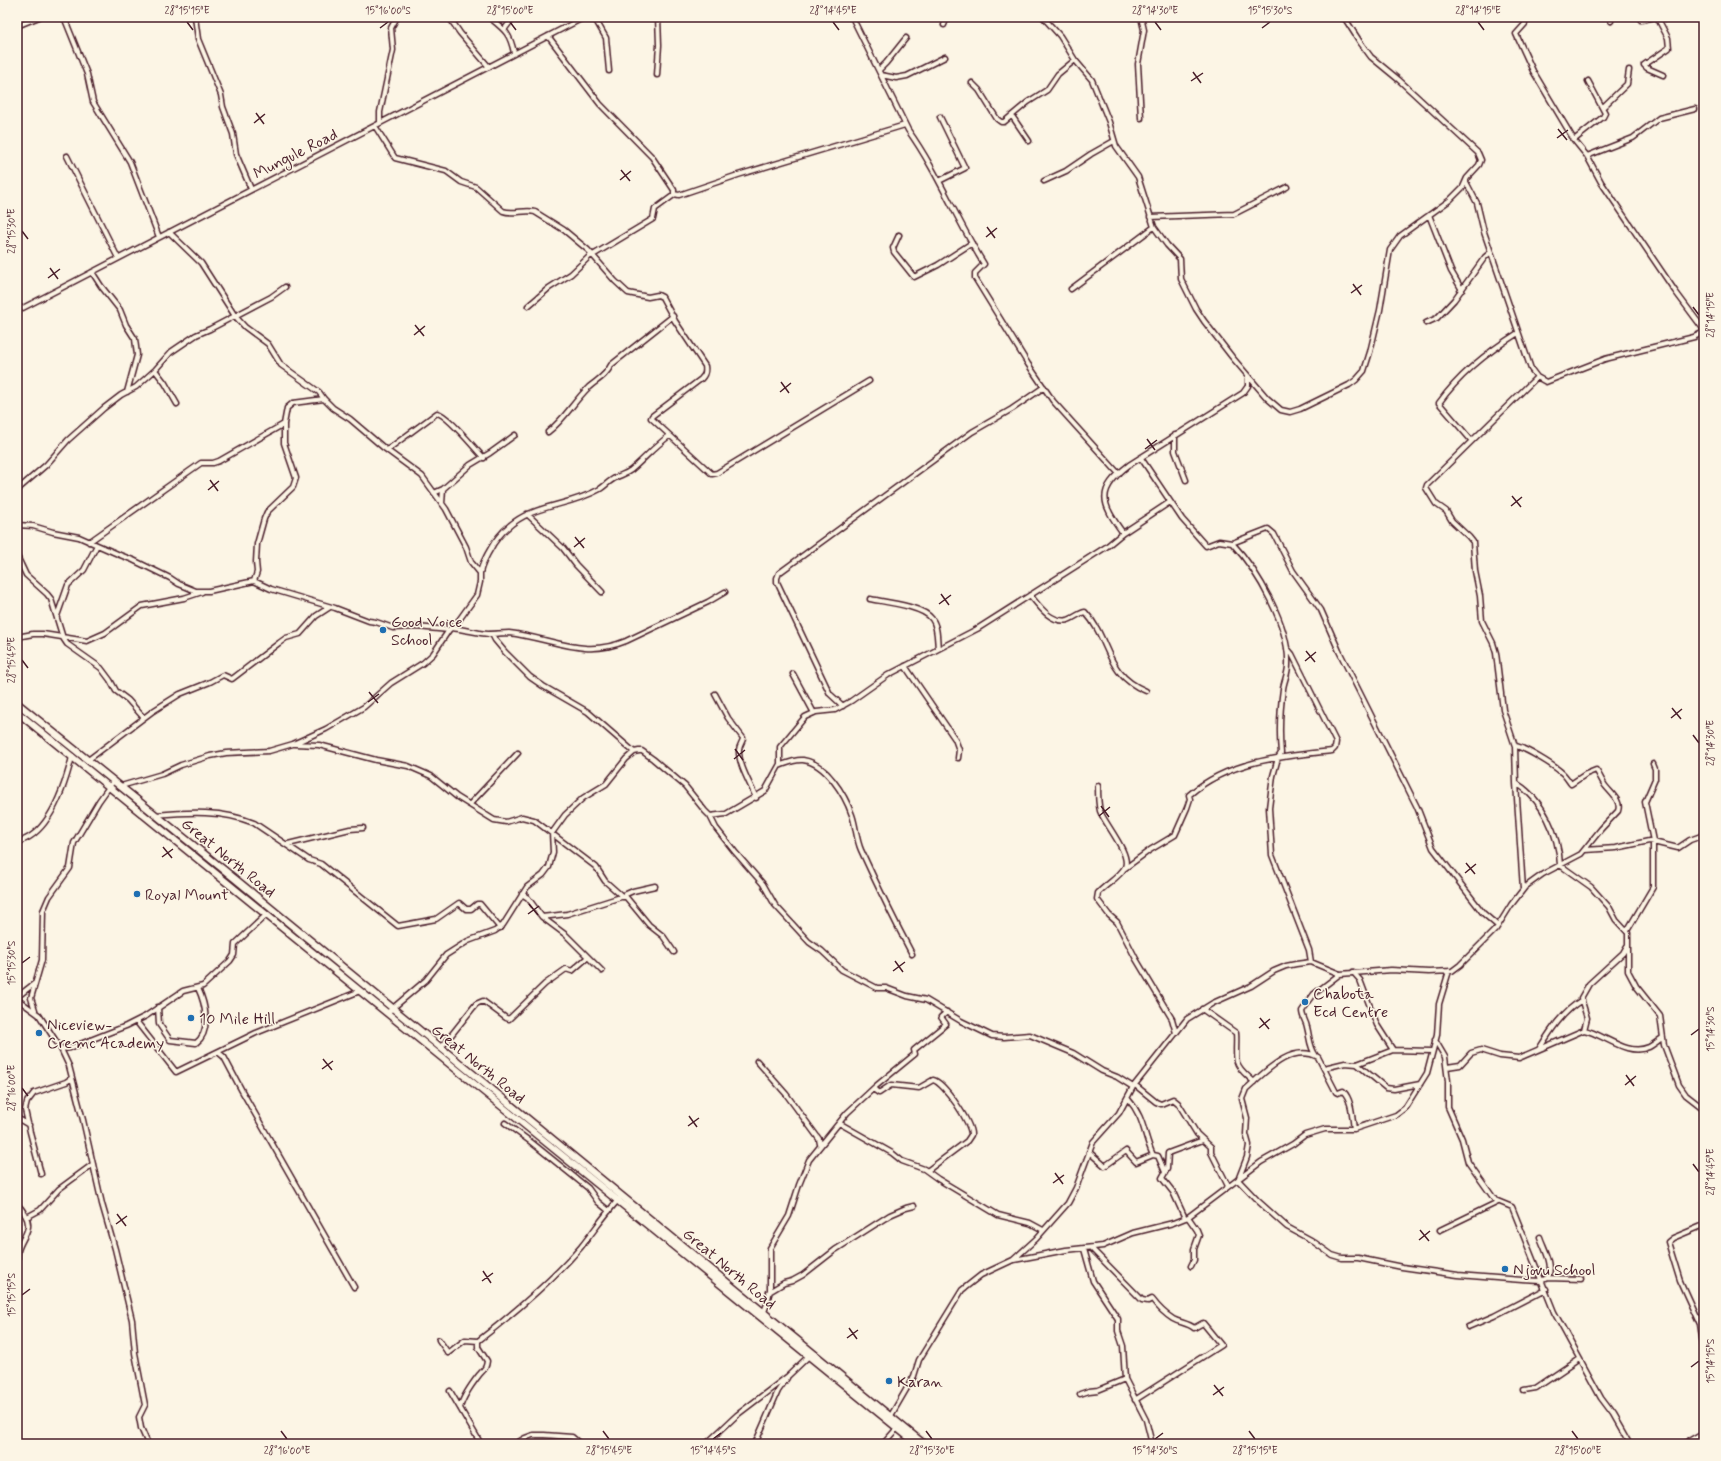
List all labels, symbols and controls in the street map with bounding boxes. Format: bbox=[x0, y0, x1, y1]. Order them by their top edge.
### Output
text: 28°15'15"E bbox=[165, 4, 210, 18]
text: 15°16'00"S bbox=[365, 4, 411, 18]
text: 28°15'00"E bbox=[487, 4, 533, 18]
text: 28°14'45"E bbox=[809, 4, 857, 18]
text: 28°14'30"E bbox=[1132, 4, 1178, 18]
text: 15°15'30"S bbox=[1248, 4, 1293, 18]
text: 28°14'15"E bbox=[1455, 4, 1501, 18]
street label: Mungule Road bbox=[250, 124, 342, 185]
text: 28°15'30"E bbox=[5, 208, 19, 254]
text: 28°14'15"E bbox=[1704, 292, 1718, 338]
place label: Good Voice School bbox=[391, 612, 463, 651]
marker: Good Voice School bbox=[378, 625, 388, 635]
text: 28°15'45"E bbox=[5, 637, 19, 683]
text: 28°14'30"E bbox=[1704, 720, 1718, 766]
street label: Great North Road bbox=[176, 814, 280, 903]
place label: Royal Mount bbox=[145, 885, 229, 906]
marker: Royal Mount bbox=[132, 889, 142, 899]
text: 15°15'30"S bbox=[5, 940, 19, 985]
place label: Chabota Ecd Centre bbox=[1313, 984, 1388, 1023]
marker: Chabota Ecd Centre bbox=[1300, 997, 1310, 1007]
text: 15°14'30"S bbox=[1704, 1006, 1718, 1052]
place label: 10 Mile Hill bbox=[199, 1009, 275, 1030]
marker: 10 Mile Hill bbox=[186, 1013, 196, 1023]
place label: Niceview- Cremc Academy bbox=[47, 1015, 164, 1054]
street label: Great North Road bbox=[426, 1020, 530, 1109]
marker: Niceview- Cremc Academy bbox=[34, 1028, 44, 1038]
text: 28°16'00"E bbox=[5, 1065, 19, 1111]
text: 28°14'45"E bbox=[1704, 1148, 1718, 1196]
street label: Great North Road bbox=[678, 1224, 780, 1314]
place label: Njovu School bbox=[1513, 1260, 1595, 1281]
marker: Njovu School bbox=[1500, 1264, 1510, 1274]
text: 15°15'15"S bbox=[5, 1273, 19, 1317]
text: 15°14'15"S bbox=[1704, 1338, 1718, 1383]
place label: Karan bbox=[897, 1372, 943, 1393]
marker: Karan bbox=[884, 1376, 894, 1386]
text: 28°16'00"E bbox=[264, 1444, 310, 1458]
text: 28°15'45"E bbox=[586, 1444, 632, 1458]
text: 15°14'45"S bbox=[690, 1444, 737, 1458]
text: 28°15'30"E bbox=[909, 1444, 955, 1458]
text: 15°14'30"S bbox=[1132, 1444, 1178, 1458]
text: 28°15'15"E bbox=[1233, 1444, 1278, 1458]
text: 28°15'00"E bbox=[1555, 1444, 1601, 1458]

